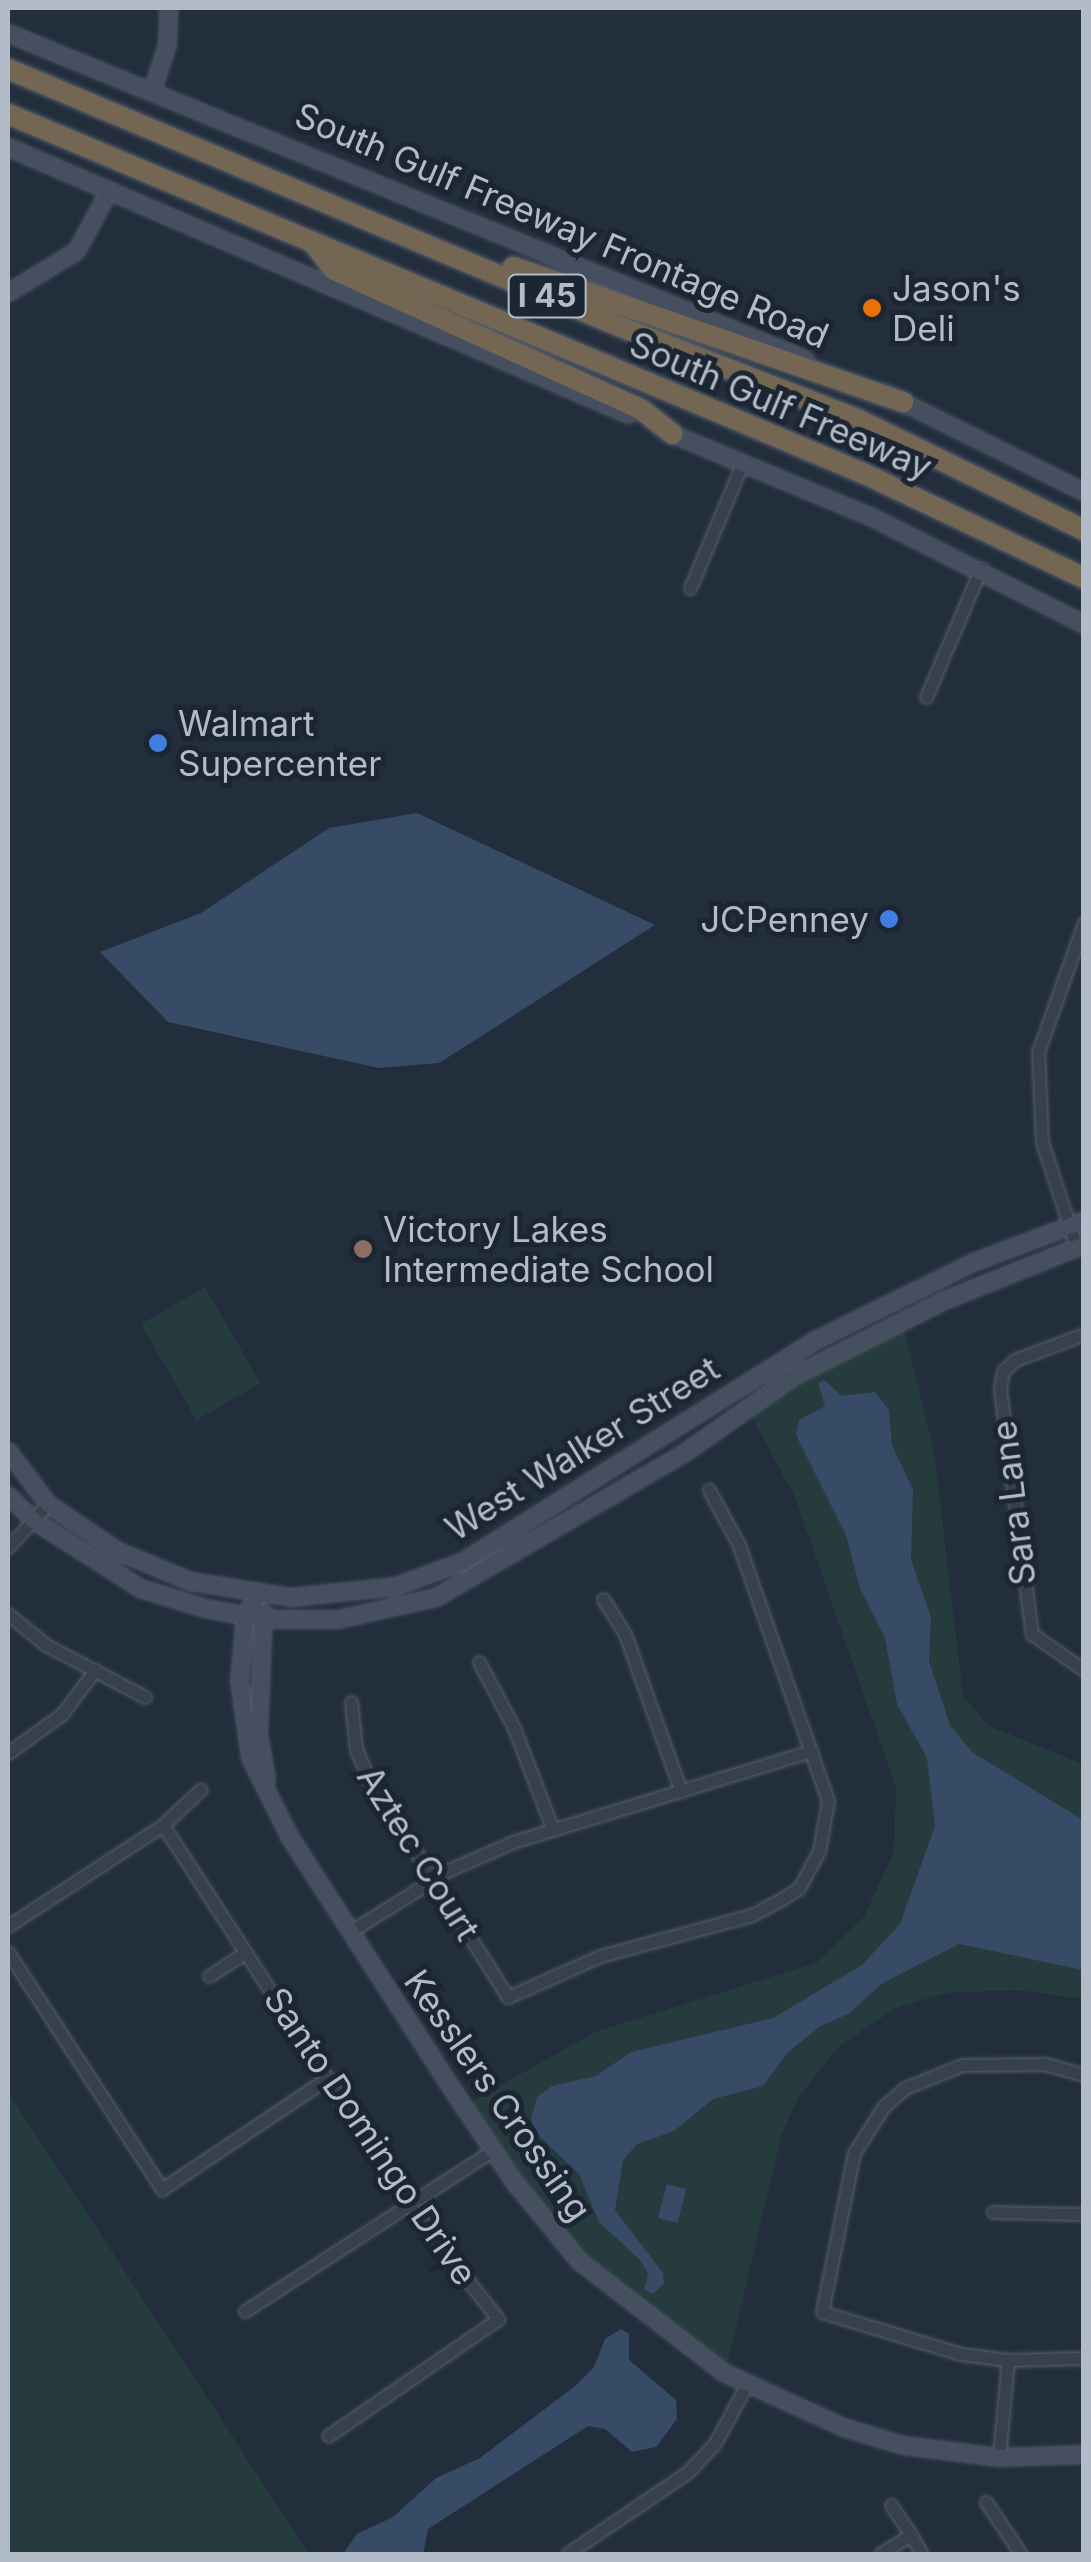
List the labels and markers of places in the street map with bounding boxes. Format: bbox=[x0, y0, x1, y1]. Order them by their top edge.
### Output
place label: Jason's Deli bbox=[892, 267, 1021, 349]
marker: Jason's Deli bbox=[861, 297, 883, 319]
place label: Walmart Supercenter bbox=[178, 702, 381, 784]
marker: Walmart Supercenter bbox=[147, 732, 169, 754]
place label: JCPenney bbox=[700, 898, 869, 940]
marker: JCPenney bbox=[878, 908, 900, 930]
place label: Victory Lakes Intermediate School bbox=[383, 1208, 714, 1290]
marker: Victory Lakes Intermediate School bbox=[352, 1238, 374, 1260]

